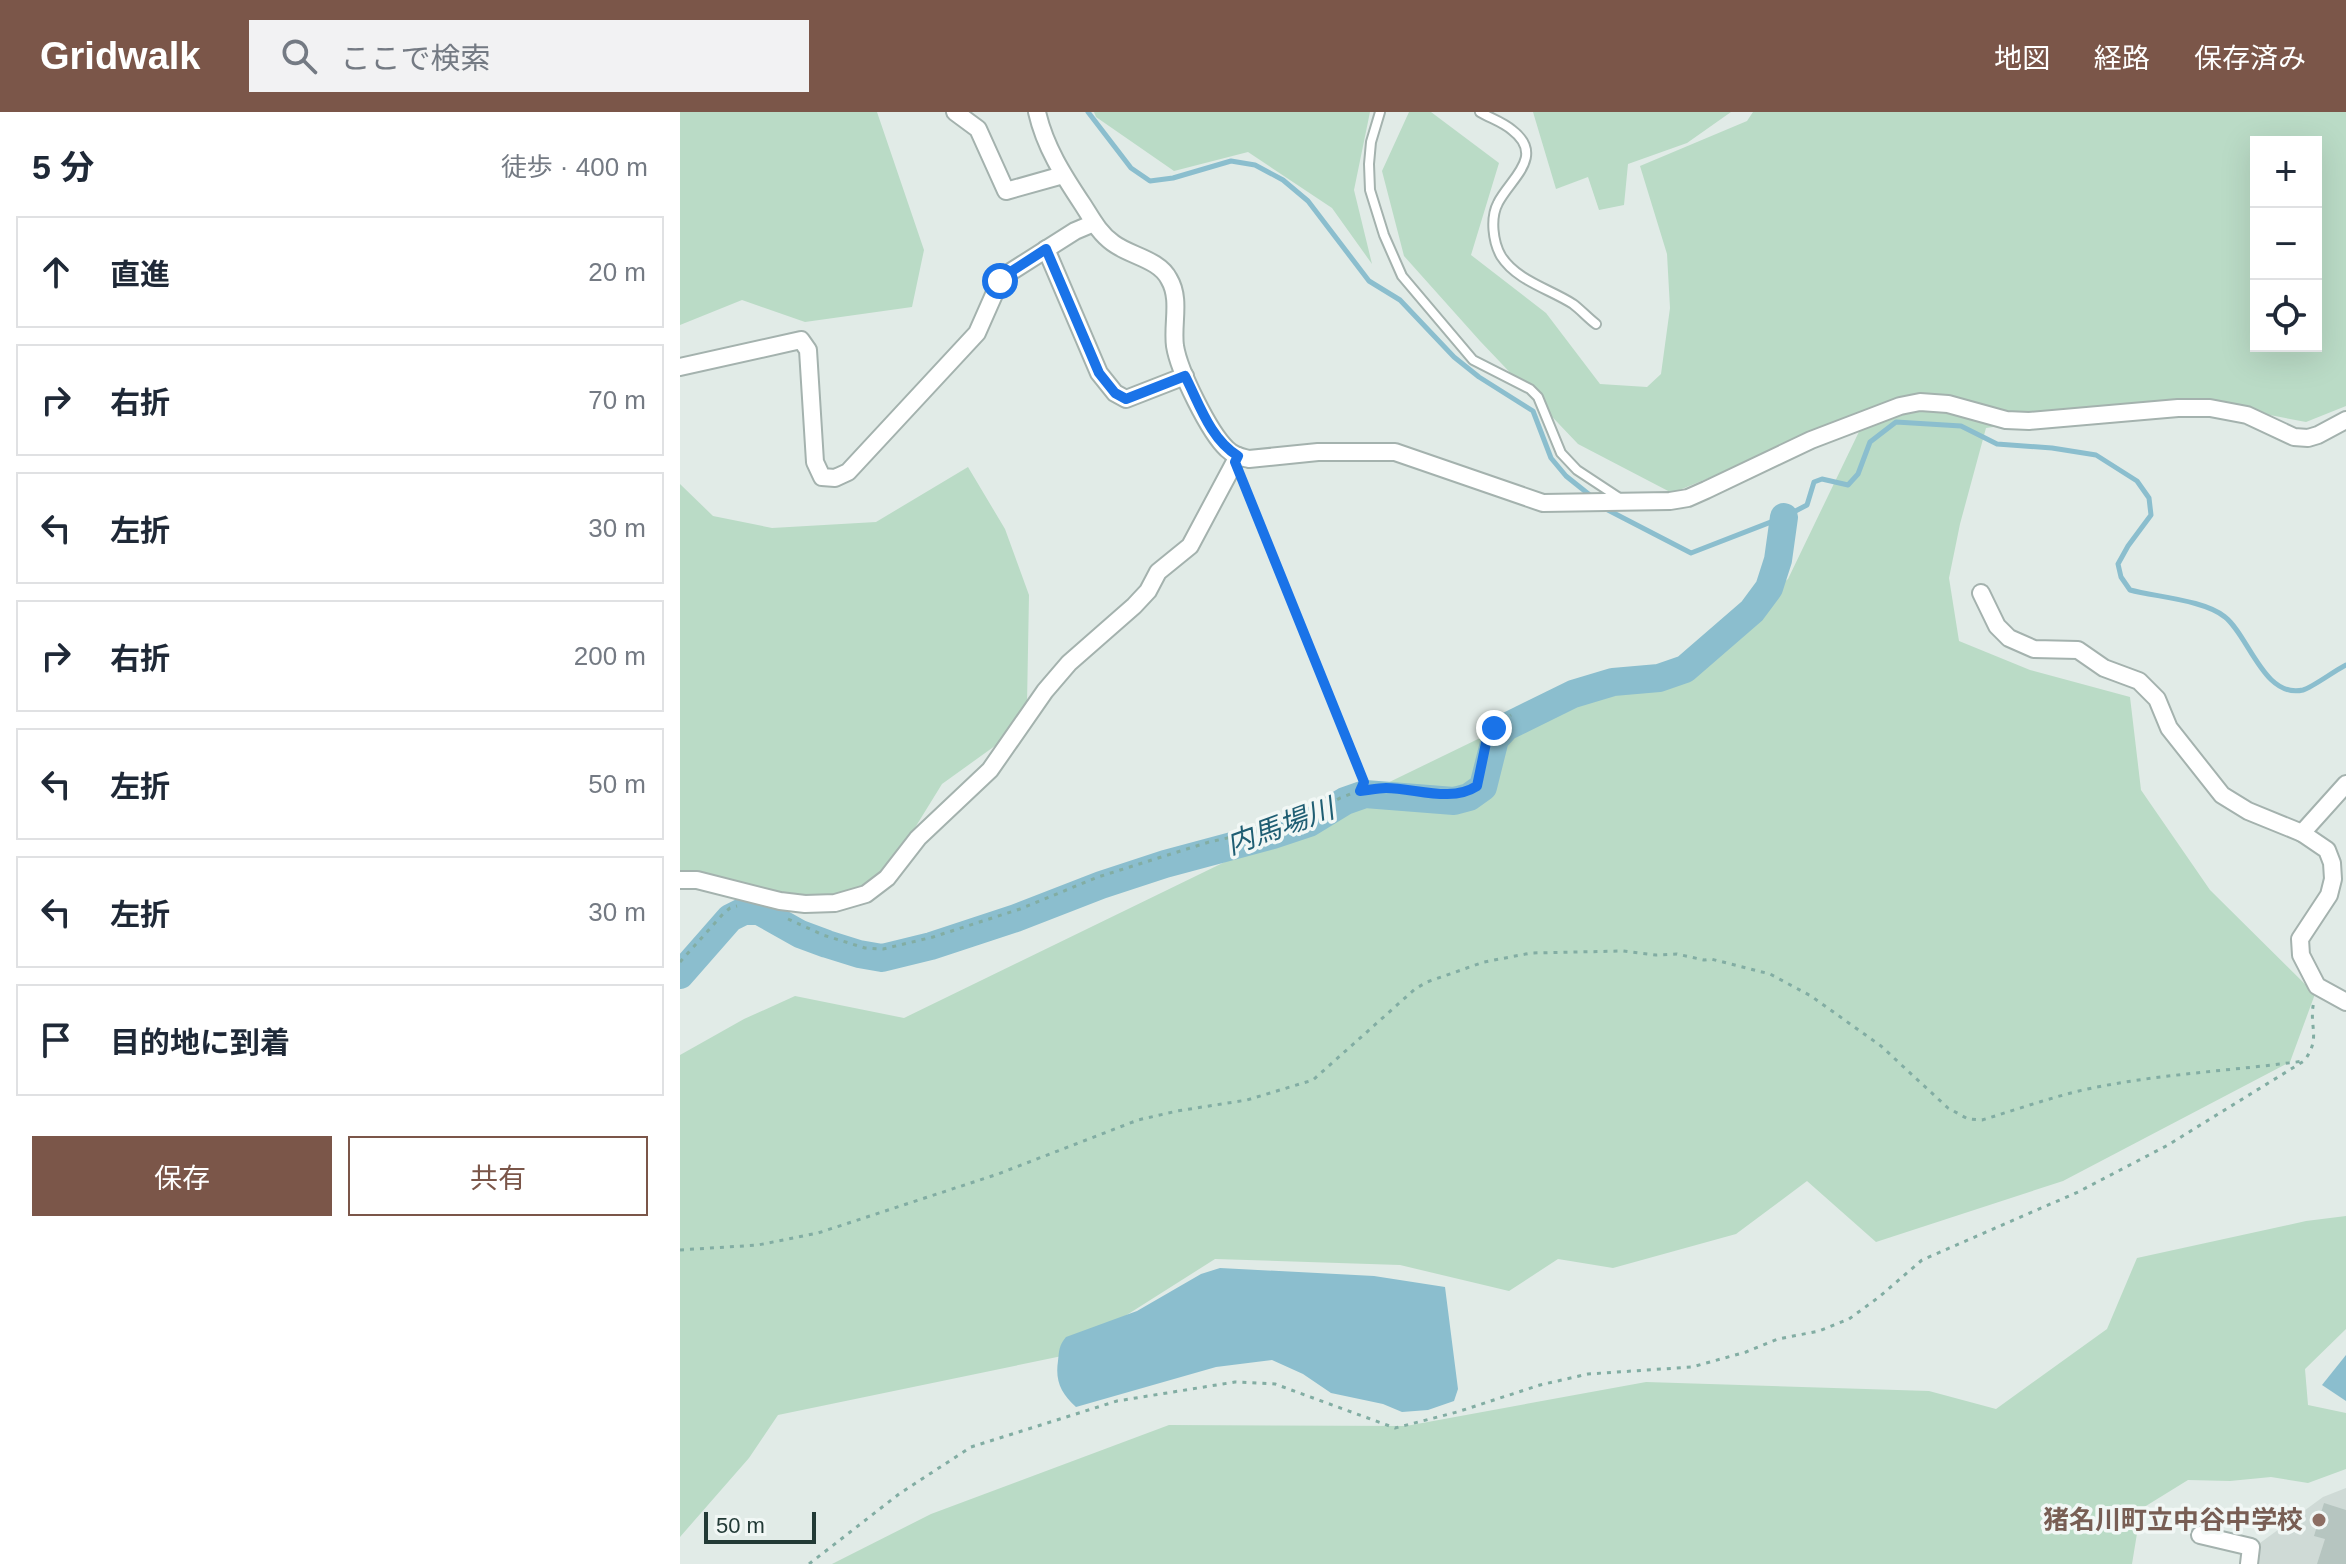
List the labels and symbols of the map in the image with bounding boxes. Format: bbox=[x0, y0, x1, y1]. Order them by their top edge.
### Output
route start bbox=[982, 263, 1018, 299]
route end bbox=[1476, 710, 1512, 746]
water label: 内馬場川 bbox=[1222, 792, 1341, 860]
place label: 猪名川町立中谷中学校 bbox=[2043, 1505, 2303, 1535]
scale bar bbox=[704, 1508, 816, 1544]
marker: 猪名川町立中谷中学校 bbox=[2310, 1511, 2328, 1529]

